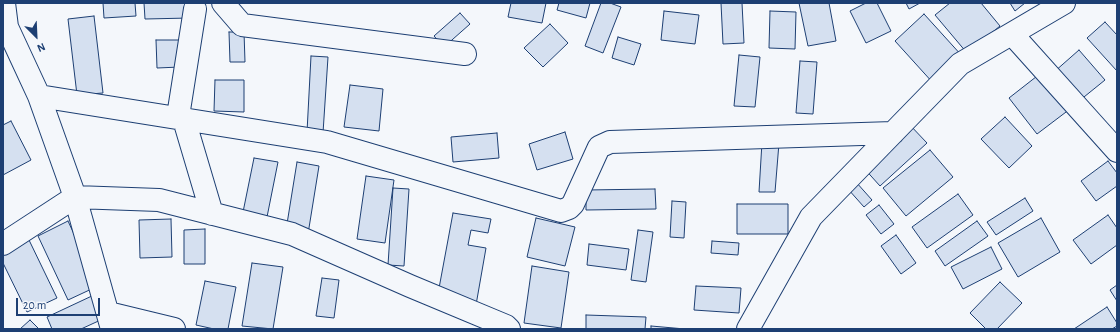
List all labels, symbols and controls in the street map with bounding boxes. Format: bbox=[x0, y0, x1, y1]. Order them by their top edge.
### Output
north arrow bbox=[16, 16, 56, 56]
text: N bbox=[35, 41, 47, 54]
scale bar bbox=[18, 290, 102, 316]
text: 20 m bbox=[23, 299, 46, 311]

